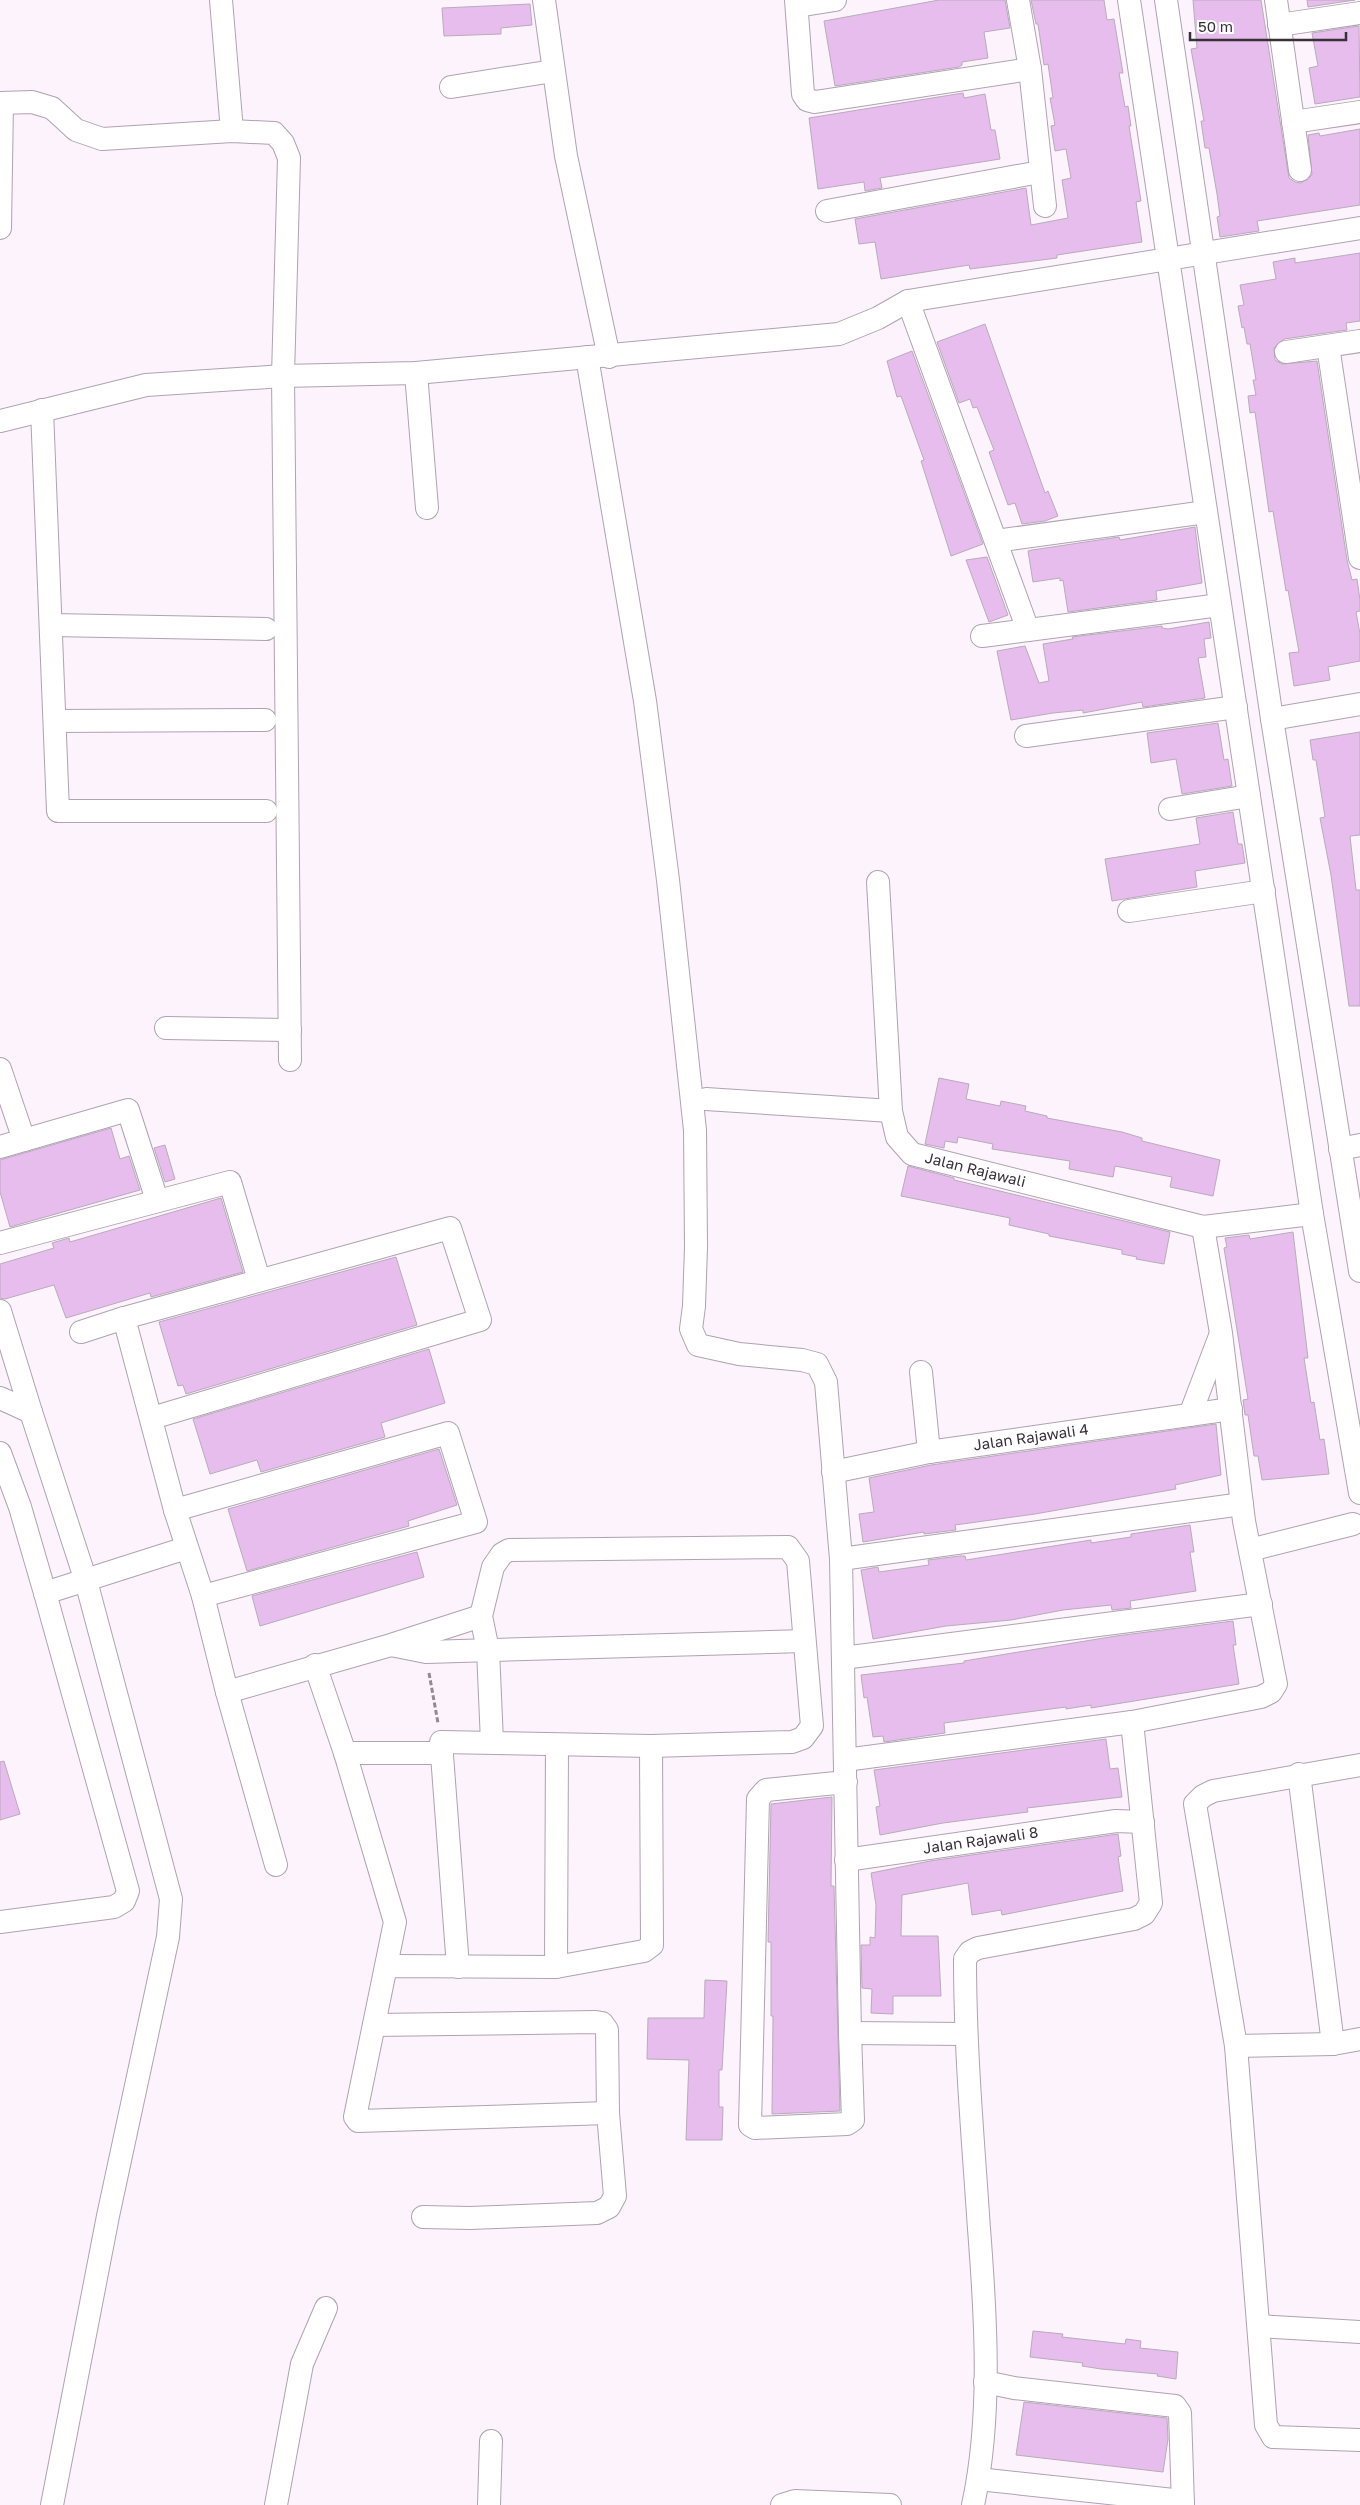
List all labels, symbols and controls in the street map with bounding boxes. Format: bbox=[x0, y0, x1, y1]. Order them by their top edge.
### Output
scale bar bbox=[1190, 10, 1346, 42]
text: 50 m bbox=[1198, 17, 1233, 35]
street label: Jalan Rajawali bbox=[923, 1148, 1028, 1190]
street label: Jalan Rajawali 4 bbox=[972, 1419, 1090, 1454]
street label: Jalan Rajawali 8 bbox=[922, 1822, 1039, 1857]

